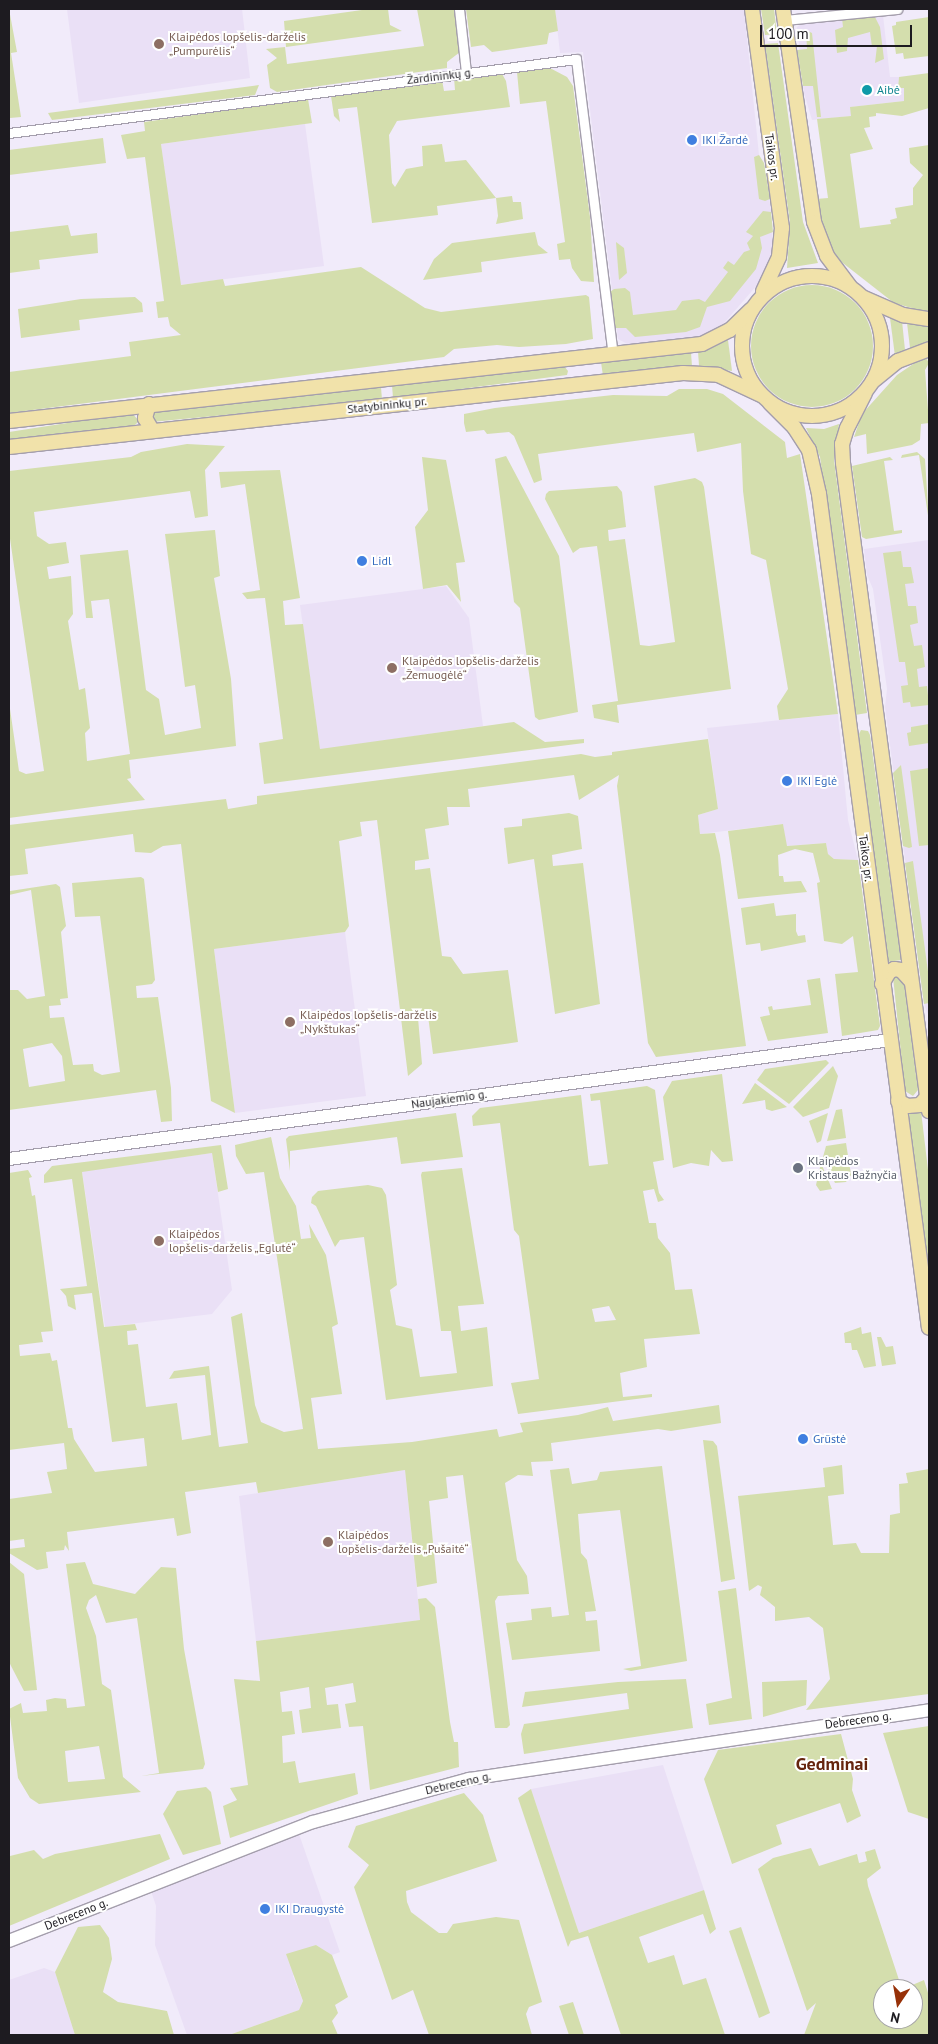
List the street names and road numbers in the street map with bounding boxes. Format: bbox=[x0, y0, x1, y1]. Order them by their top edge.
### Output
street label: Žardininkų g. bbox=[406, 65, 474, 87]
street label: Taikos pr. bbox=[762, 133, 782, 181]
street label: Statybininkų pr. bbox=[347, 394, 427, 416]
street label: Taikos pr. bbox=[856, 834, 876, 882]
street label: Naujakiemio g. bbox=[410, 1087, 488, 1111]
street label: Debreceno g. bbox=[824, 1708, 892, 1732]
street label: Debreceno g. bbox=[424, 1768, 492, 1798]
street label: Debreceno g. bbox=[42, 1895, 110, 1933]

